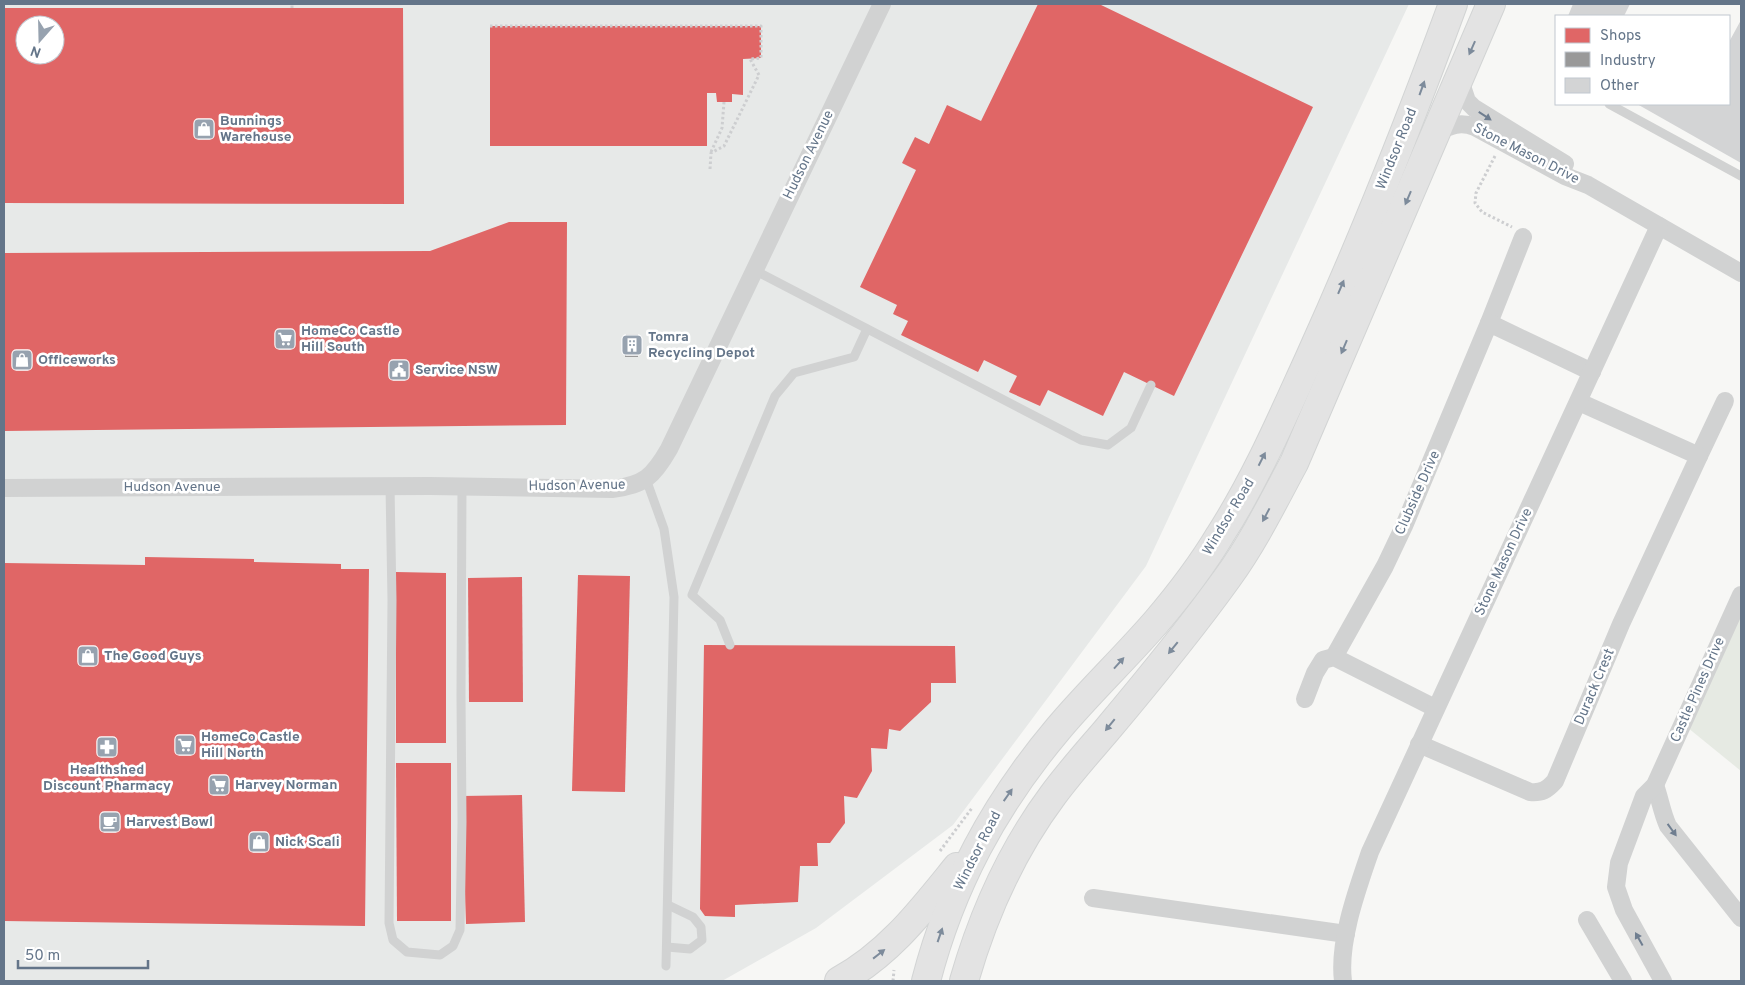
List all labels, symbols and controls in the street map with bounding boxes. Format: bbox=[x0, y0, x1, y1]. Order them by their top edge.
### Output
north arrow bbox=[15, 15, 65, 65]
legend bbox=[1555, 15, 1730, 105]
text: Shops bbox=[1600, 27, 1641, 46]
text: N bbox=[28, 41, 44, 61]
one-way arrow bbox=[1467, 41, 1475, 55]
text: Industry bbox=[1600, 52, 1656, 71]
text: Other bbox=[1600, 77, 1639, 96]
one-way arrow bbox=[1418, 80, 1426, 95]
street label: Windsor Road bbox=[1373, 106, 1421, 192]
street label: Hudson Avenue bbox=[780, 108, 838, 202]
one-way arrow bbox=[1478, 112, 1492, 121]
place label: Bunnings Warehouse bbox=[220, 113, 292, 146]
shop icon: Bunnings Warehouse bbox=[192, 117, 216, 141]
street label: Stone Mason Drive bbox=[1470, 120, 1582, 188]
one-way arrow bbox=[1403, 191, 1411, 205]
one-way arrow bbox=[1337, 280, 1345, 294]
place label: HomeCo Castle Hill South bbox=[301, 323, 400, 356]
supermarket icon: HomeCo Castle Hill South bbox=[273, 327, 297, 351]
place label: Tomra Recycling Depot bbox=[648, 329, 755, 362]
building icon: Tomra Recycling Depot bbox=[620, 333, 644, 357]
one-way arrow bbox=[1339, 340, 1347, 354]
shop icon: Officeworks bbox=[10, 348, 34, 372]
place label: Officeworks bbox=[38, 352, 116, 369]
public building icon: Service NSW bbox=[387, 358, 411, 382]
place label: Service NSW bbox=[415, 362, 498, 379]
street label: Clubside Drive bbox=[1392, 448, 1444, 538]
one-way arrow bbox=[1259, 452, 1267, 466]
street label: Windsor Road bbox=[1199, 476, 1259, 558]
street label: Hudson Avenue bbox=[528, 477, 626, 495]
street label: Hudson Avenue bbox=[123, 479, 221, 496]
street label: Stone Mason Drive bbox=[1472, 505, 1536, 619]
one-way arrow bbox=[1262, 508, 1270, 522]
street label: Castle Pines Drive bbox=[1667, 635, 1729, 745]
one-way arrow bbox=[1168, 641, 1179, 654]
shop icon: The Good Guys bbox=[76, 644, 100, 668]
street label: Durack Crest bbox=[1571, 646, 1619, 728]
place label: The Good Guys bbox=[104, 648, 202, 665]
one-way arrow bbox=[1113, 657, 1125, 669]
one-way arrow bbox=[1105, 719, 1116, 732]
place label: HomeCo Castle Hill North bbox=[201, 729, 300, 762]
supermarket icon: HomeCo Castle Hill North bbox=[173, 733, 197, 757]
pharmacy icon: Healthshed Discount Pharmacy bbox=[95, 735, 119, 759]
place label: Healthshed Discount Pharmacy bbox=[43, 762, 171, 795]
supermarket icon: Harvey Norman bbox=[207, 773, 231, 797]
place label: Harvey Norman bbox=[235, 777, 338, 794]
one-way arrow bbox=[1003, 788, 1013, 802]
street label: Windsor Road bbox=[951, 809, 1005, 893]
cafe icon: Harvest Bowl bbox=[98, 810, 122, 834]
place label: Harvest Bowl bbox=[126, 814, 213, 831]
one-way arrow bbox=[1667, 823, 1677, 837]
shop icon: Nick Scali bbox=[247, 830, 271, 854]
place label: Nick Scali bbox=[275, 834, 340, 851]
one-way arrow bbox=[937, 927, 944, 942]
one-way arrow bbox=[1635, 932, 1644, 945]
scale bar bbox=[18, 938, 148, 970]
text: 50 m bbox=[25, 947, 60, 966]
one-way arrow bbox=[872, 948, 885, 959]

